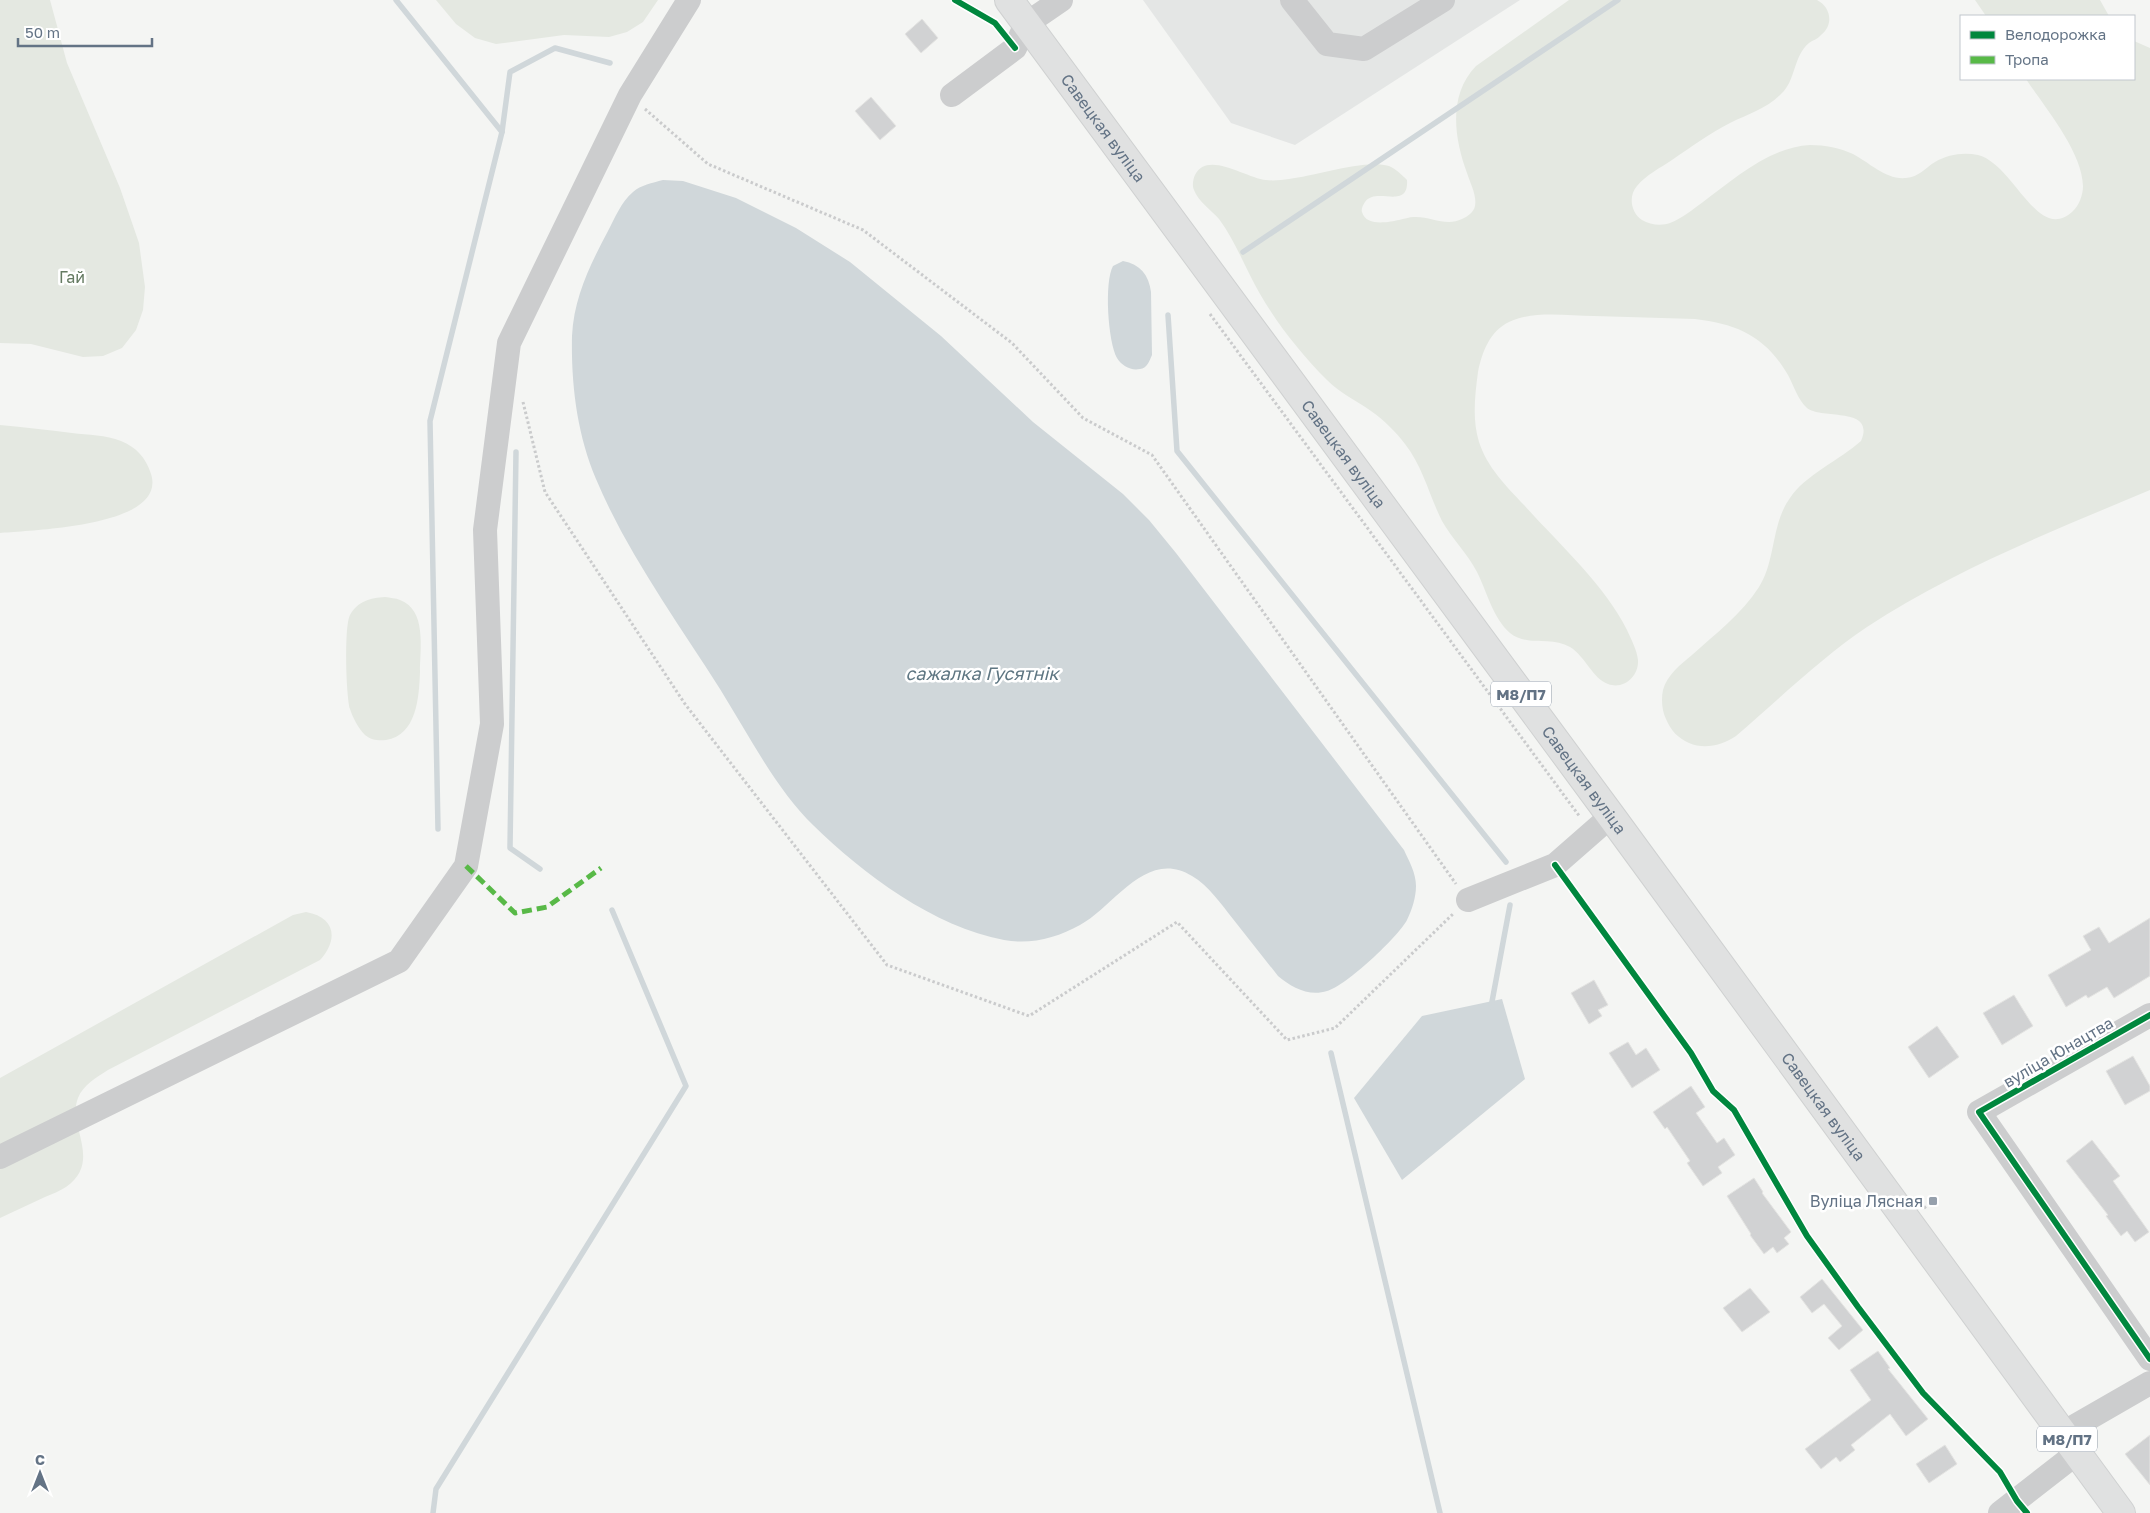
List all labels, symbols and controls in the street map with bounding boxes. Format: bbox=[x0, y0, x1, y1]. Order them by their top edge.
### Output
scale bar bbox=[18, 15, 151, 47]
legend bbox=[1960, 15, 2135, 80]
text: 50 m bbox=[25, 23, 60, 41]
text: Велодорожка bbox=[2005, 25, 2106, 43]
text: Тропа bbox=[2005, 50, 2049, 68]
street label: Савецкая вуліца bbox=[1057, 70, 1150, 186]
park label: Гай bbox=[59, 267, 85, 287]
street label: Савецкая вуліца bbox=[1297, 396, 1390, 512]
water label: сажалка Гусятнік bbox=[905, 662, 1061, 684]
road number: М8/П7 bbox=[1491, 682, 1551, 706]
street label: Савецкая вуліца bbox=[1538, 722, 1631, 838]
street label: вуліца Юнацтва bbox=[1999, 1012, 2117, 1092]
street label: Савецкая вуліца bbox=[1777, 1048, 1870, 1165]
place label: Вуліца Лясная bbox=[1810, 1191, 1923, 1211]
marker: Вуліца Лясная bbox=[1927, 1195, 1939, 1207]
road number: М8/П7 bbox=[2037, 1426, 2097, 1452]
north arrow bbox=[15, 1448, 65, 1498]
text: С bbox=[35, 1451, 45, 1468]

